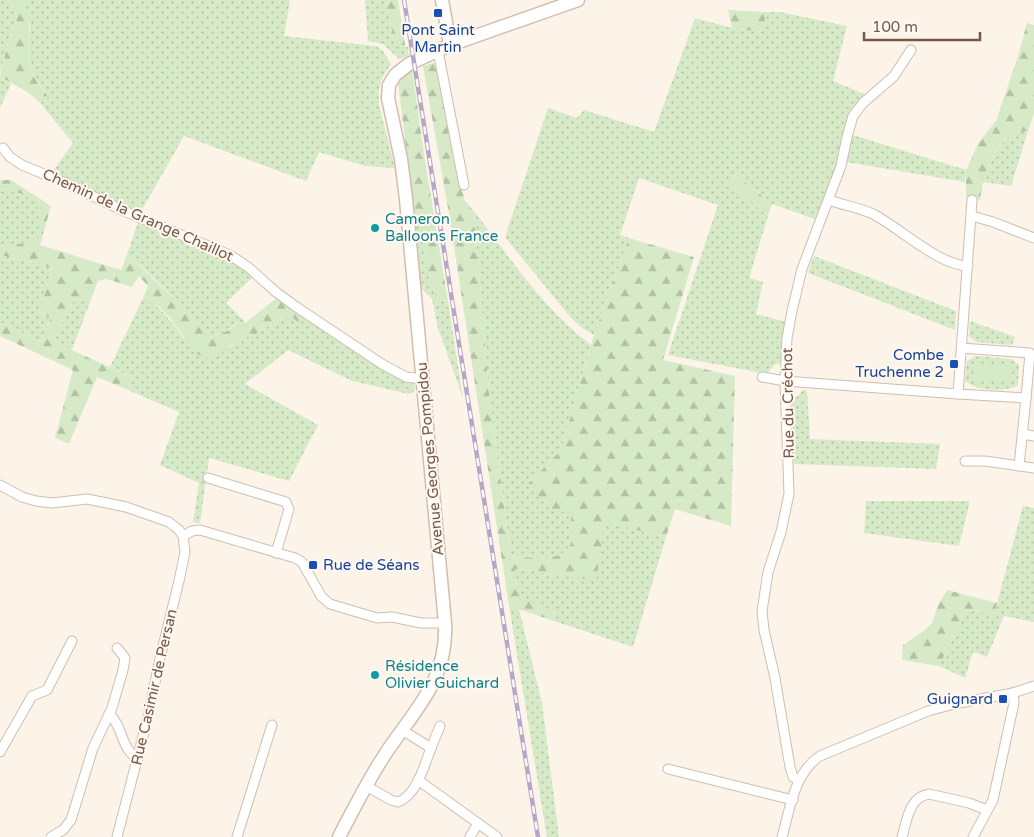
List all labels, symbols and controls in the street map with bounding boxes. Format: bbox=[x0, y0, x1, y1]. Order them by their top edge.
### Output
marker: Pont Saint Martin bbox=[432, 7, 444, 19]
scale bar bbox=[864, 10, 980, 42]
text: 100 m bbox=[872, 18, 918, 36]
place label: Pont Saint Martin bbox=[401, 21, 475, 56]
street label: Chemin de la Grange Chaillot bbox=[40, 165, 236, 265]
place label: Cameron Balloons France bbox=[385, 210, 498, 245]
marker: Cameron Balloons France bbox=[369, 222, 381, 234]
place label: Combe Truchenne 2 bbox=[855, 346, 944, 381]
street label: Rue du Créchot bbox=[778, 347, 798, 459]
marker: Combe Truchenne 2 bbox=[948, 358, 960, 370]
street label: Avenue Georges Pompidou bbox=[413, 361, 447, 557]
place label: Rue de Séans bbox=[323, 556, 420, 574]
marker: Rue de Séans bbox=[307, 559, 319, 571]
street label: Rue Casimir de Persan bbox=[127, 607, 181, 767]
place label: Résidence Olivier Guichard bbox=[385, 657, 499, 692]
marker: Résidence Olivier Guichard bbox=[369, 669, 381, 681]
place label: Guignard bbox=[927, 690, 993, 708]
marker: Guignard bbox=[997, 693, 1009, 705]

